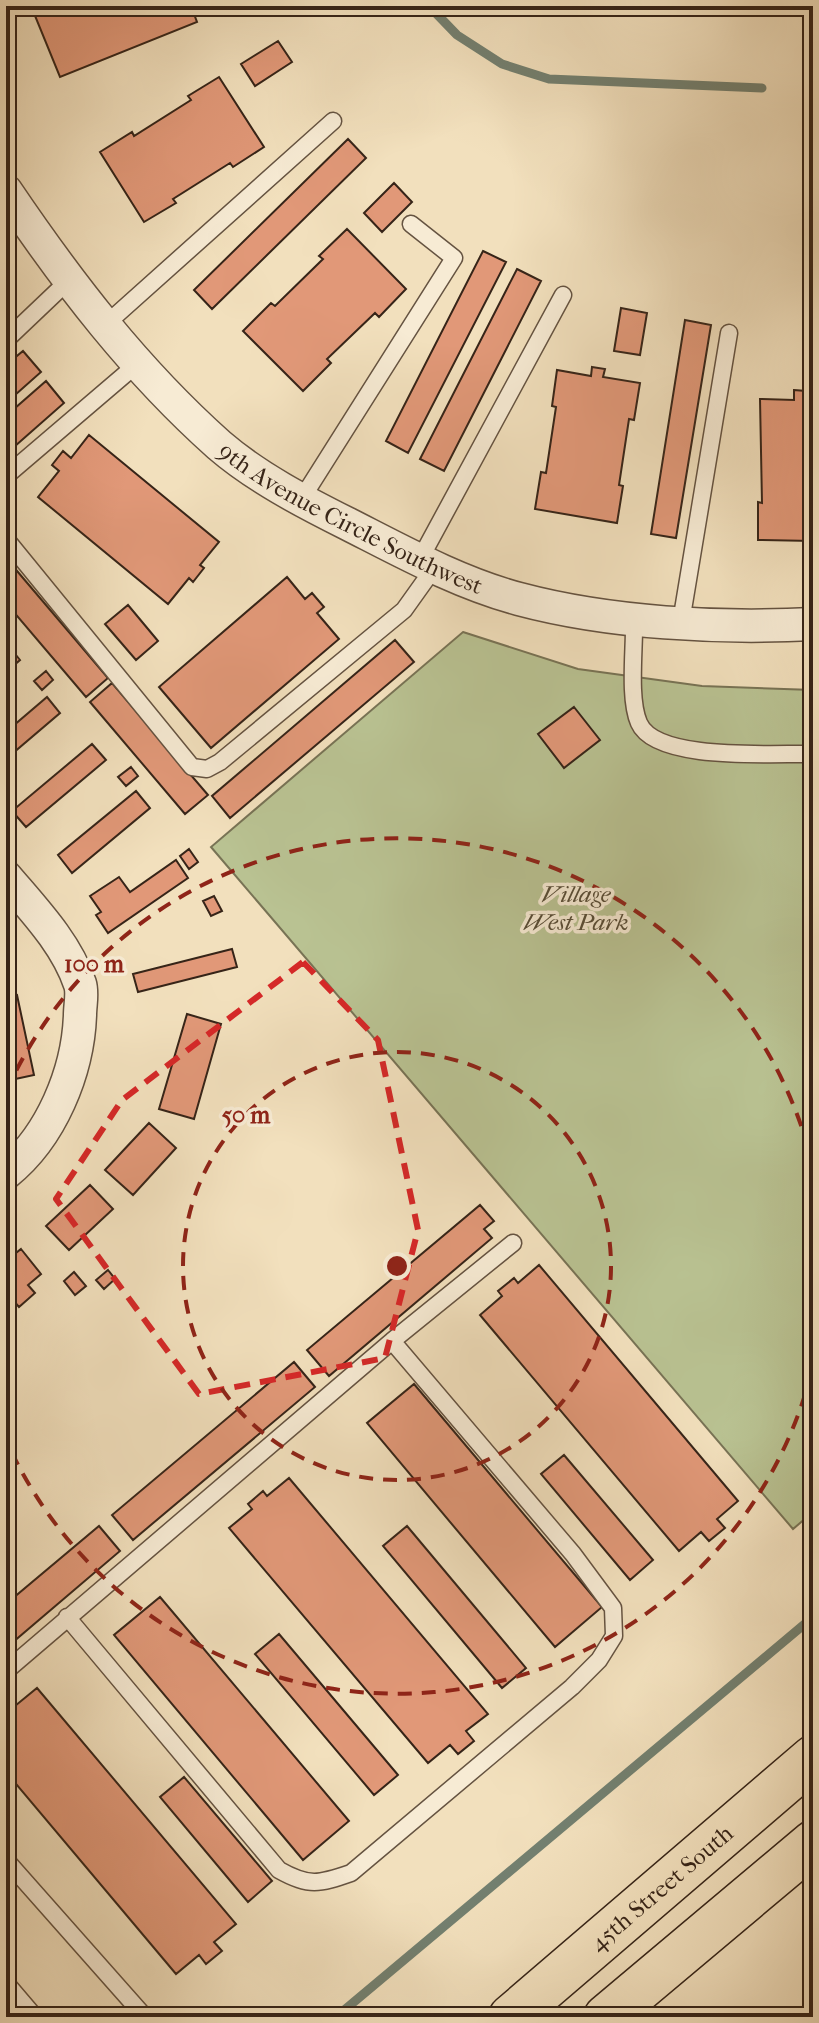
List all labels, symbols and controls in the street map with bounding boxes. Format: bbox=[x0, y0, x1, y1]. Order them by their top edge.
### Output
street label: 9th Avenue Circle Southwest bbox=[213, 437, 487, 600]
park label: Village West Park bbox=[523, 880, 629, 936]
text: 100 m bbox=[64, 950, 125, 978]
text: 50 m bbox=[222, 1101, 271, 1129]
centre of rings bbox=[383, 1252, 411, 1280]
street label: 45th Street South bbox=[584, 1819, 739, 1957]

